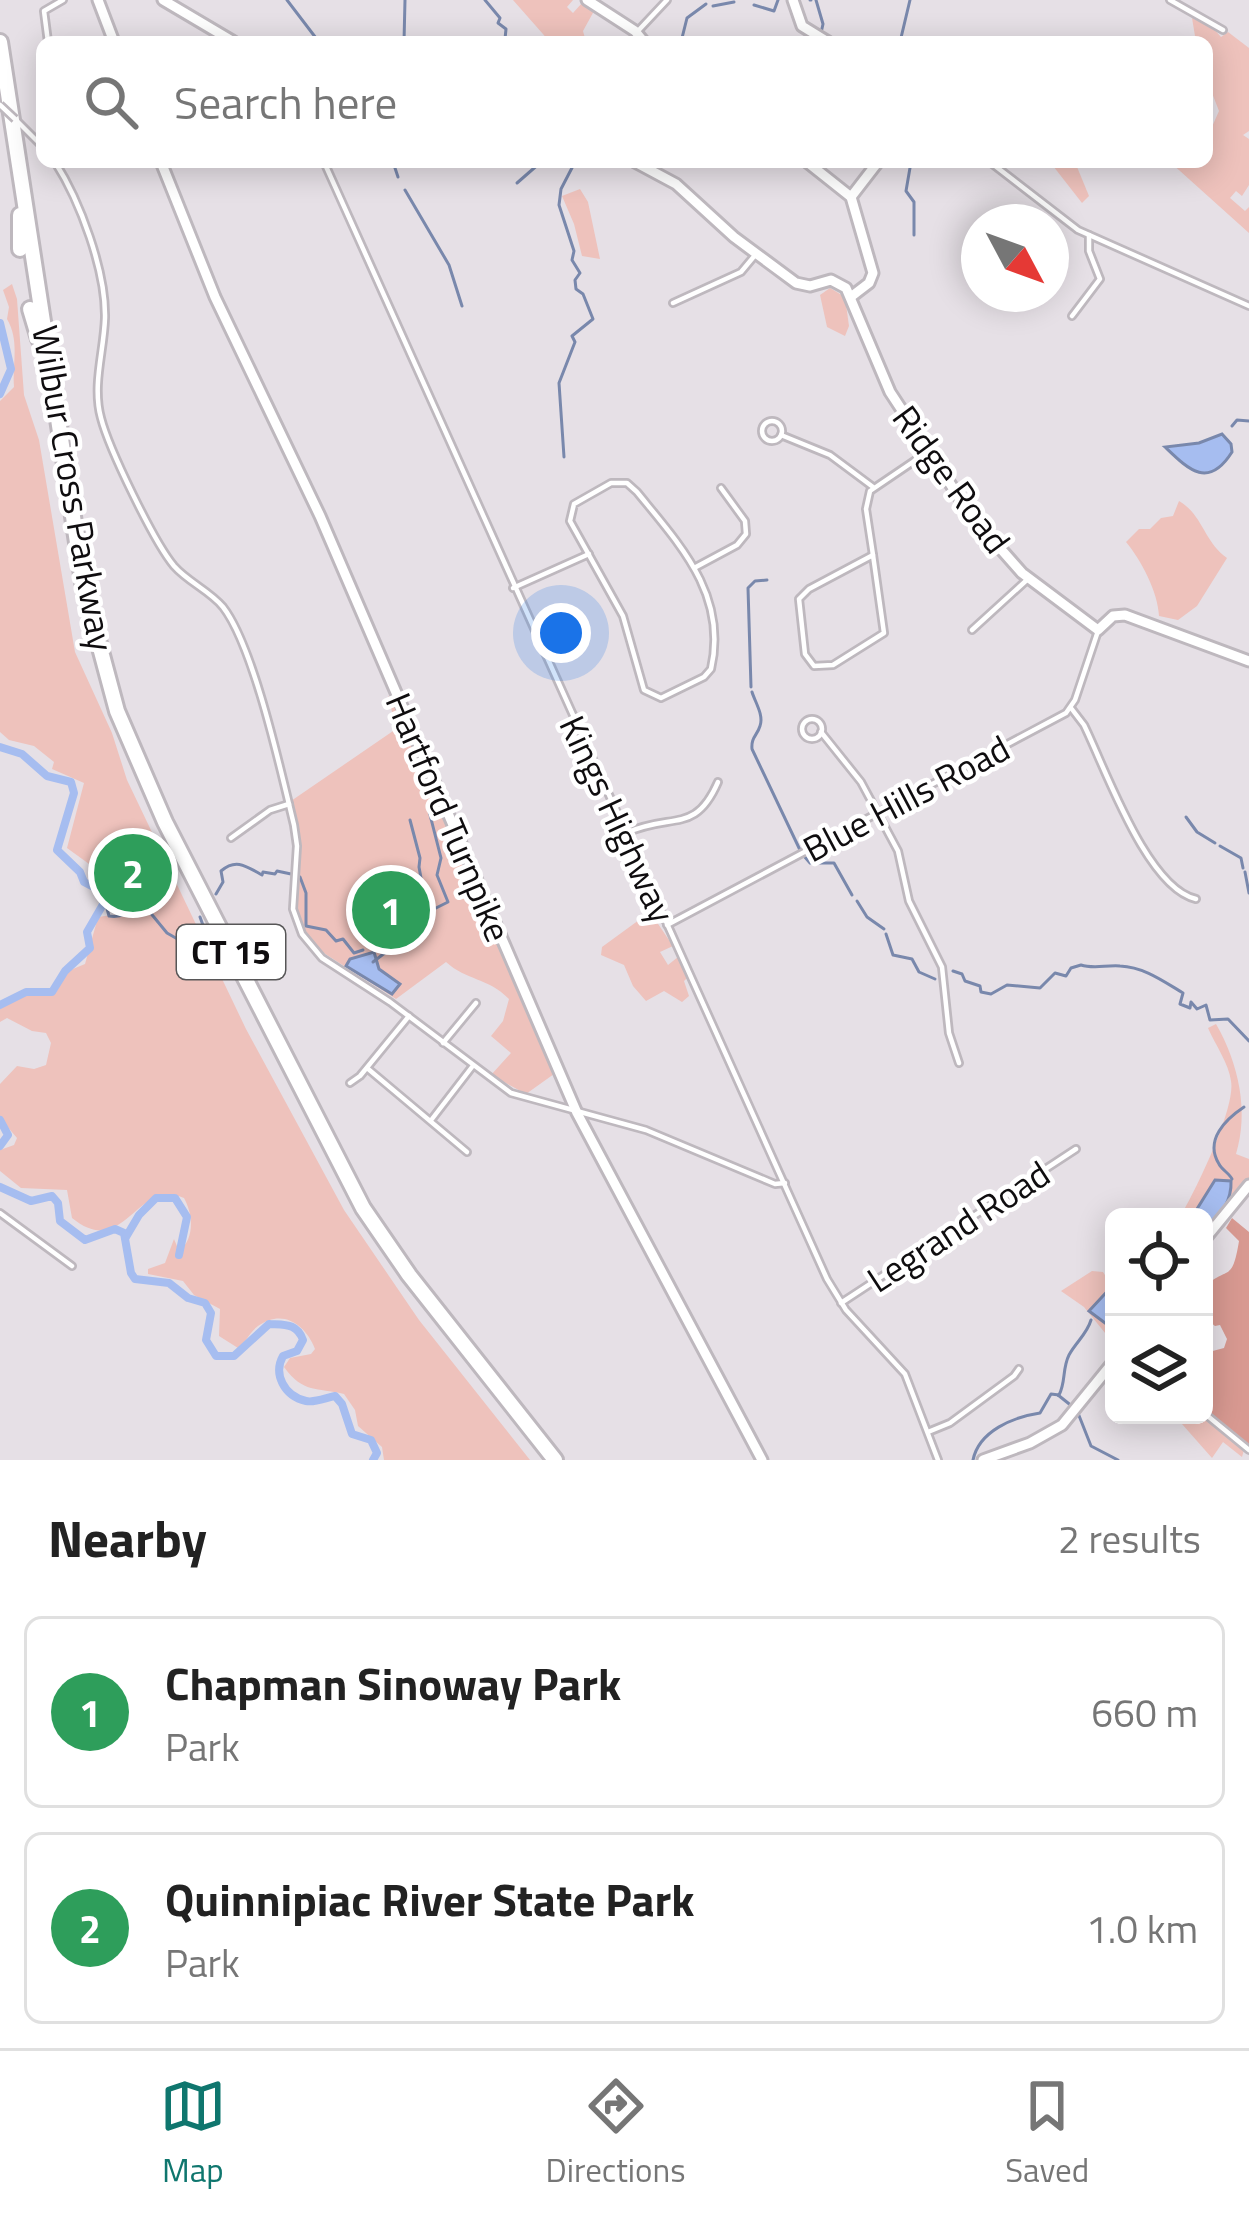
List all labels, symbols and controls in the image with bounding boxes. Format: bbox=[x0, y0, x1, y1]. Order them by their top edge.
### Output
search box bbox=[36, 36, 1213, 168]
text: Search here bbox=[174, 68, 397, 136]
icon: search bbox=[78, 69, 144, 135]
north arrow bbox=[961, 204, 1069, 312]
street label: Wilbur Cross Parkway bbox=[18, 321, 130, 655]
street label: Ridge Road bbox=[879, 393, 1025, 565]
your location bbox=[531, 603, 591, 663]
street label: Hartford Turnpike bbox=[372, 684, 526, 950]
street label: Kings Highway bbox=[546, 706, 690, 932]
street label: Blue Hills Road bbox=[793, 720, 1019, 876]
pin: 2 bbox=[94, 828, 172, 918]
pin: 1 bbox=[352, 865, 430, 955]
road number: CT 15 bbox=[177, 925, 285, 979]
street label: Legrand Road bbox=[856, 1146, 1060, 1306]
map controls bbox=[1105, 1208, 1213, 1424]
button: locate bbox=[1105, 1208, 1213, 1316]
button: layers bbox=[1105, 1316, 1213, 1424]
text: Nearby bbox=[48, 1499, 207, 1577]
text: 2 results bbox=[1058, 1509, 1201, 1568]
text: Chapman Sinoway Park bbox=[165, 1649, 621, 1717]
text: 1 bbox=[79, 1683, 101, 1742]
text: 660 m bbox=[1091, 1683, 1198, 1742]
text: Park bbox=[165, 1717, 240, 1776]
text: Quinnipiac River State Park bbox=[165, 1865, 695, 1933]
text: 2 bbox=[79, 1899, 101, 1958]
text: 1.0 km bbox=[1086, 1899, 1198, 1958]
text: Park bbox=[165, 1933, 240, 1992]
tab: Map bbox=[160, 2073, 226, 2195]
tab: Directions bbox=[546, 2073, 685, 2195]
tab: Saved bbox=[1005, 2073, 1089, 2195]

